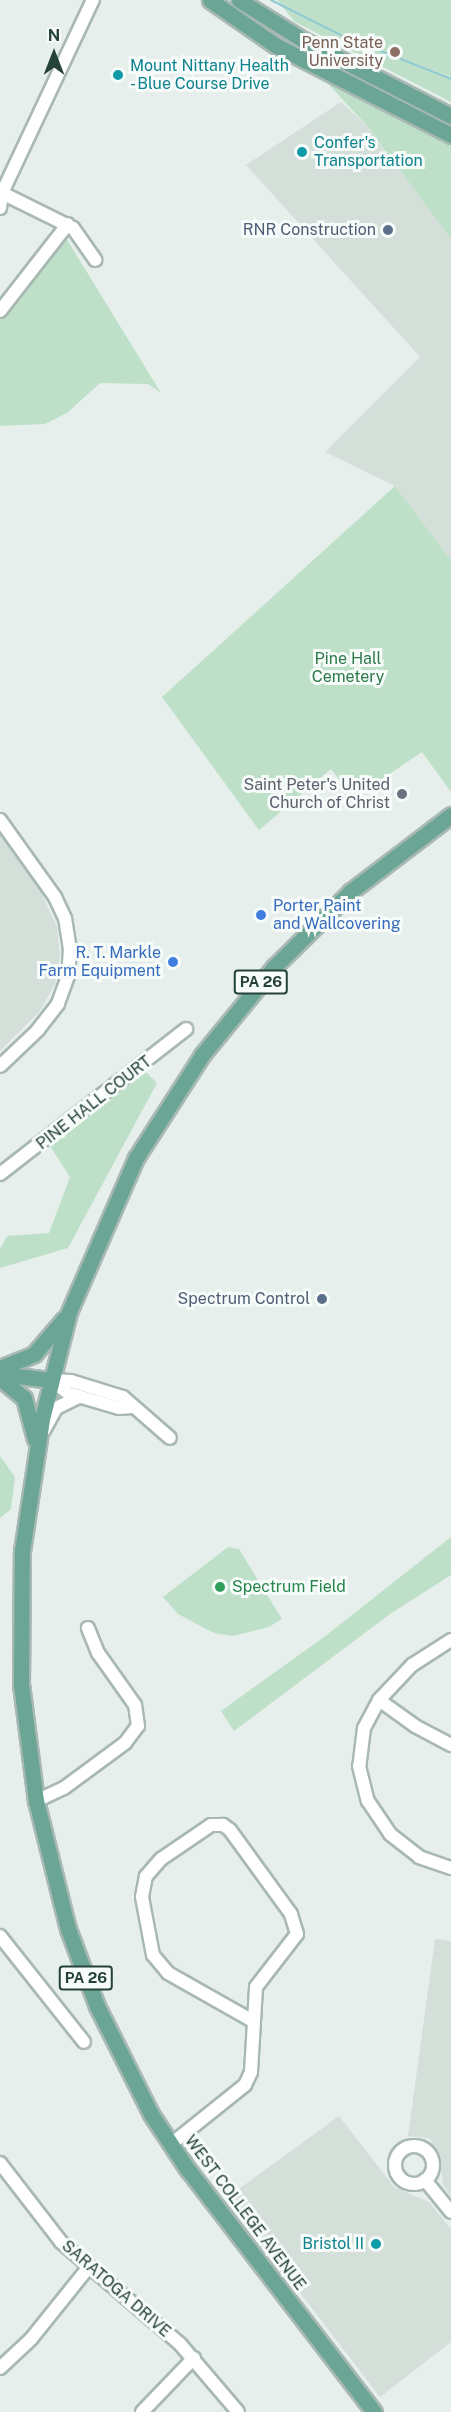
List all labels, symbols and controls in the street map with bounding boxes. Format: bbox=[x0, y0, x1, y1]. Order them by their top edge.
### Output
north arrow bbox=[24, 24, 84, 84]
text: N bbox=[48, 26, 60, 45]
place label: Penn State University bbox=[301, 33, 383, 71]
marker: Penn State University bbox=[388, 45, 402, 59]
place label: Mount Nittany Health - Blue Course Drive bbox=[130, 56, 289, 94]
marker: Mount Nittany Health - Blue Course Drive bbox=[111, 68, 125, 82]
place label: Confer's Transportation bbox=[314, 133, 423, 171]
marker: Confer's Transportation bbox=[295, 145, 309, 159]
place label: RNR Construction bbox=[243, 220, 376, 240]
marker: RNR Construction bbox=[381, 223, 395, 237]
park label: Pine Hall Cemetery bbox=[312, 649, 384, 687]
place label: Saint Peter's United Church of Christ bbox=[244, 775, 390, 813]
marker: Saint Peter's United Church of Christ bbox=[395, 787, 409, 801]
place label: Porter Paint and Wallcovering bbox=[273, 896, 401, 934]
marker: Porter Paint and Wallcovering bbox=[254, 908, 268, 922]
place label: R. T. Markle Farm Equipment bbox=[38, 943, 161, 981]
marker: R. T. Markle Farm Equipment bbox=[166, 955, 180, 969]
road number: PA 26 bbox=[232, 970, 290, 994]
street label: PINE HALL COURT bbox=[33, 1052, 155, 1154]
place label: Spectrum Control bbox=[178, 1289, 310, 1309]
marker: Spectrum Control bbox=[315, 1292, 329, 1306]
place label: Spectrum Field bbox=[232, 1577, 346, 1597]
marker: Spectrum Field bbox=[213, 1580, 227, 1594]
road number: PA 26 bbox=[58, 1966, 115, 1990]
street label: WEST COLLEGE AVENUE bbox=[180, 2132, 310, 2294]
place label: Bristol II bbox=[302, 2234, 364, 2254]
street label: SARATOGA DRIVE bbox=[58, 2237, 174, 2341]
marker: Bristol II bbox=[369, 2237, 383, 2251]

